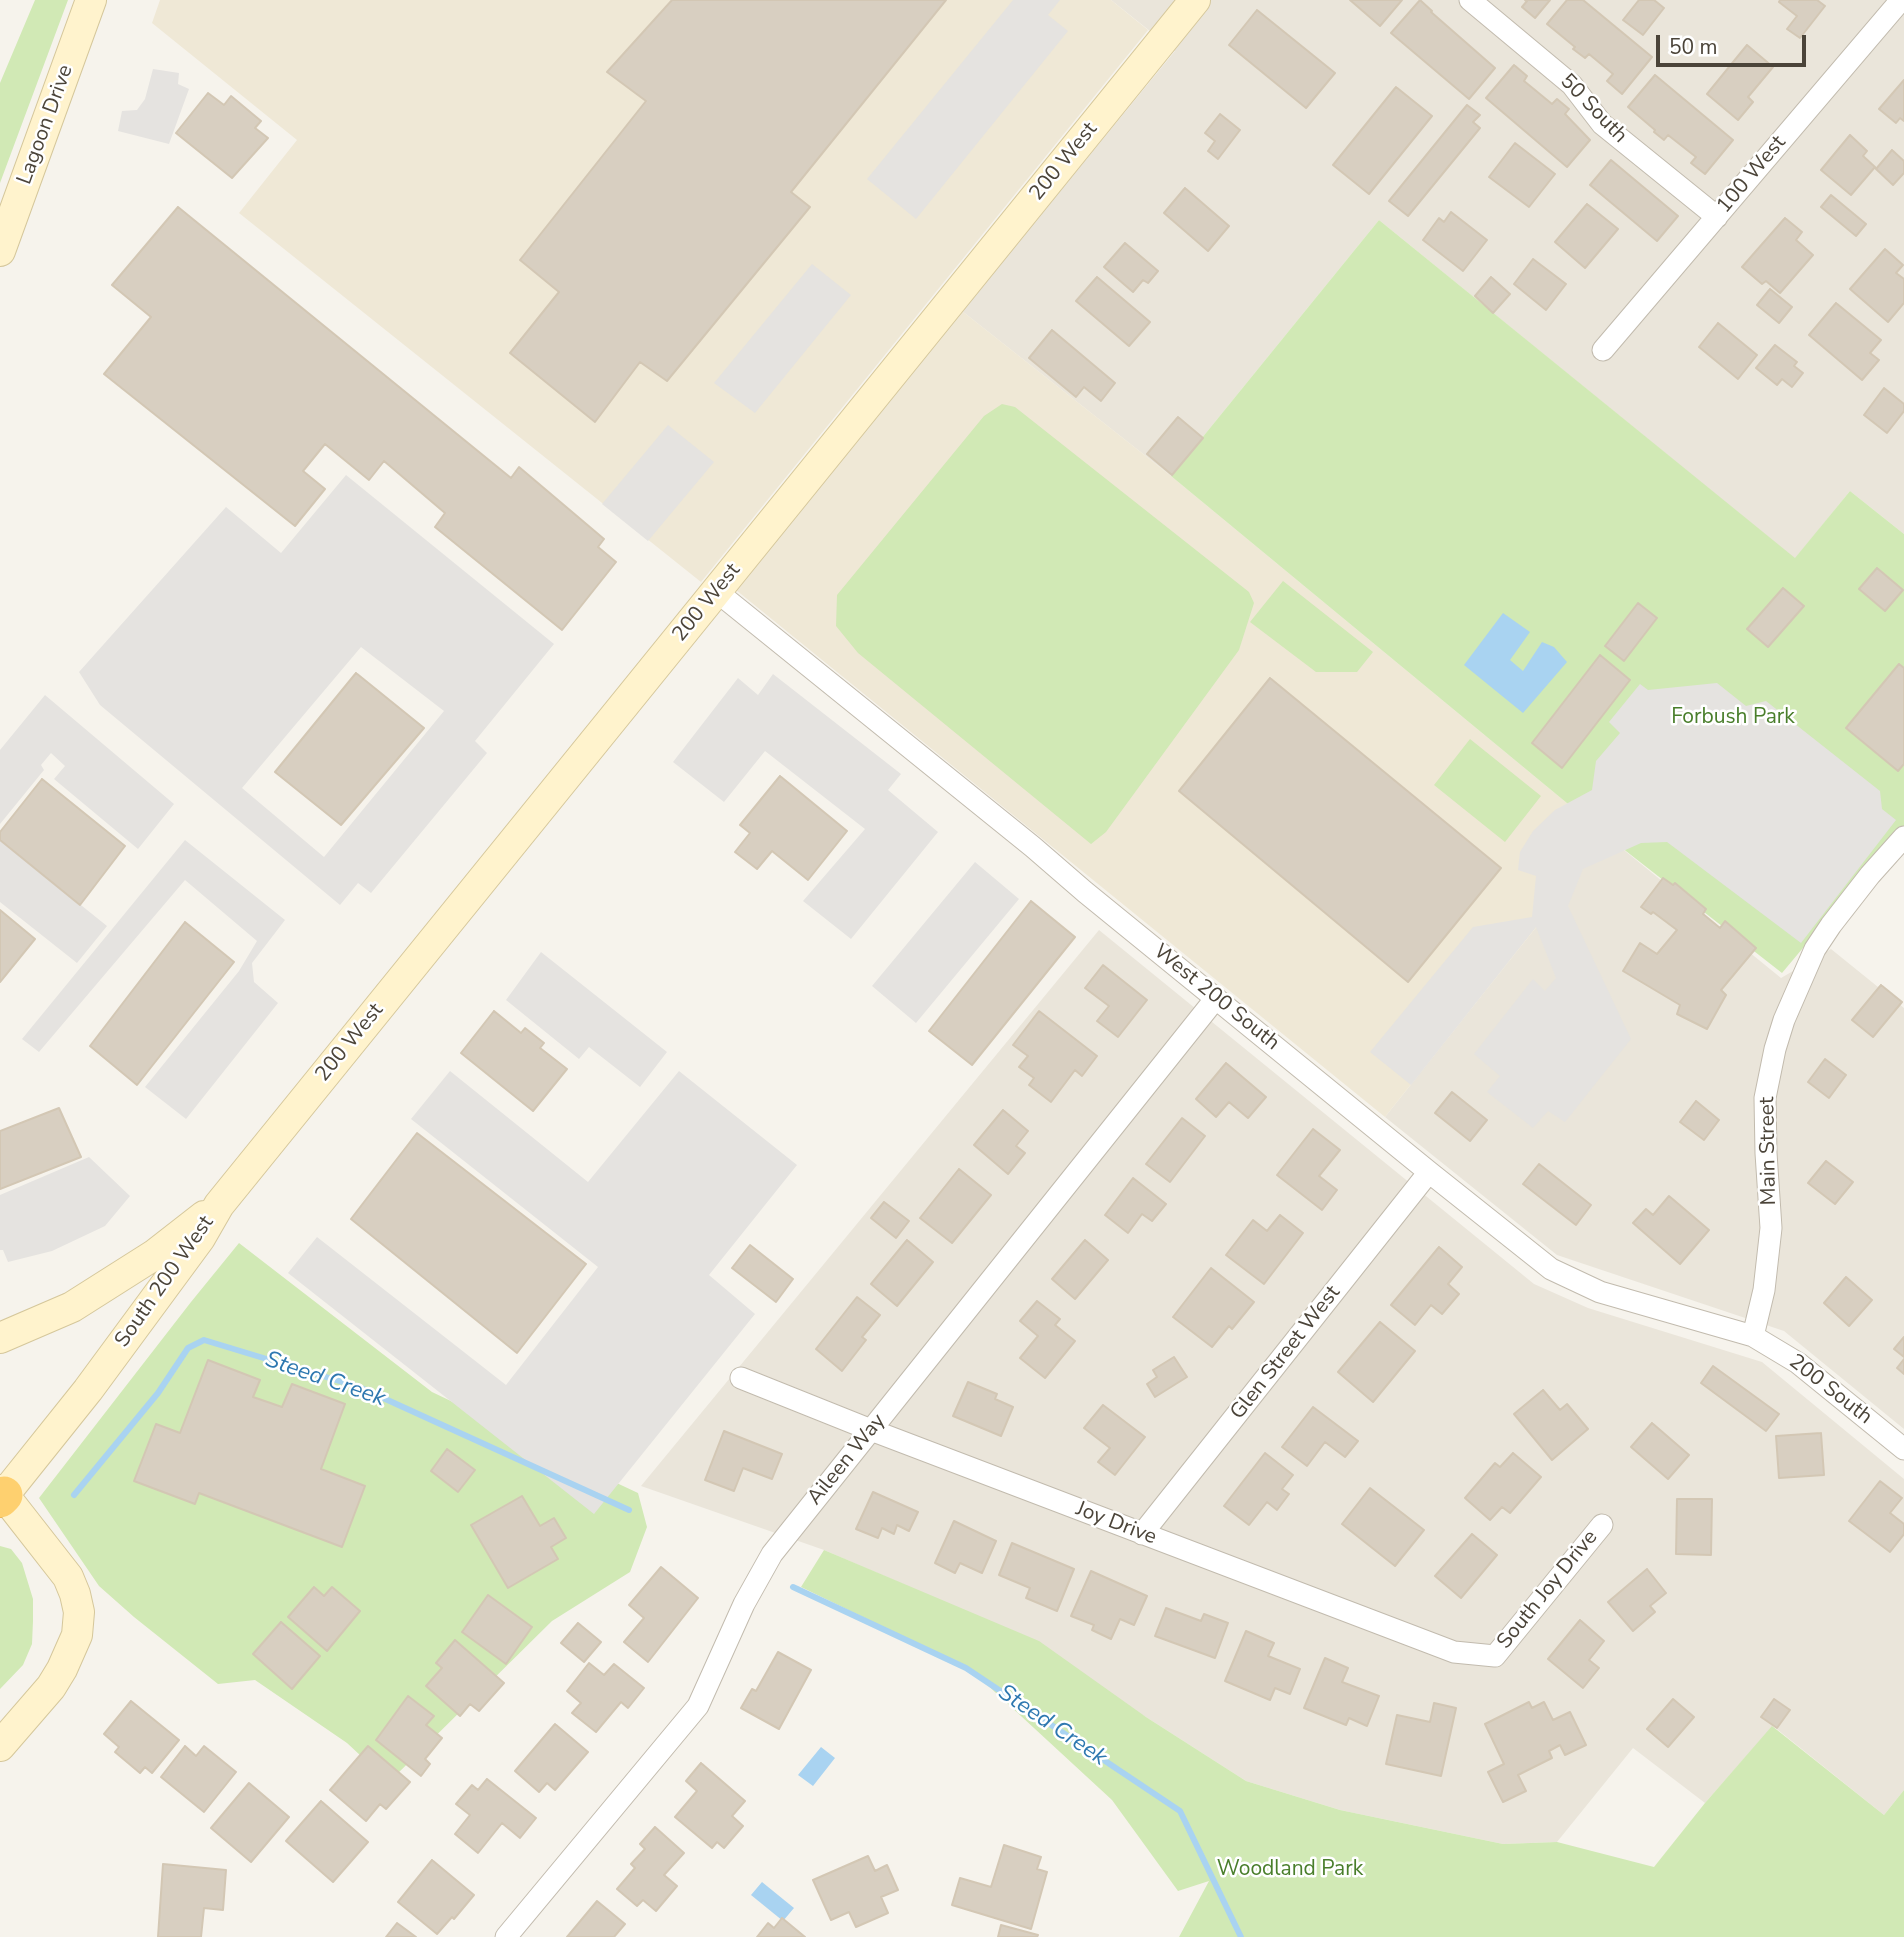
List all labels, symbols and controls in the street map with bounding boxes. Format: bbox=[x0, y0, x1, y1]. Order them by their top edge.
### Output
scale bar bbox=[1659, 21, 1810, 65]
text: 50 m bbox=[1669, 33, 1718, 61]
street label: Lagoon Drive bbox=[13, 62, 79, 188]
street label: 50 South bbox=[1554, 69, 1632, 149]
street label: 200 West bbox=[1025, 118, 1103, 206]
street label: 100 West bbox=[1712, 131, 1792, 219]
street label: 200 West bbox=[668, 559, 746, 647]
park label: Forbush Park bbox=[1671, 705, 1795, 731]
street label: West 200 South bbox=[1148, 940, 1284, 1056]
street label: 200 West bbox=[311, 999, 389, 1087]
street label: Main Street bbox=[1755, 1096, 1783, 1206]
street label: South 200 West bbox=[110, 1211, 220, 1353]
street label: Glen Street West bbox=[1226, 1281, 1346, 1425]
water label: Steed Creek bbox=[261, 1347, 389, 1413]
street label: 200 South bbox=[1783, 1350, 1877, 1430]
street label: Aileen Way bbox=[803, 1409, 891, 1511]
street label: Joy Drive bbox=[1072, 1497, 1160, 1551]
street label: South Joy Drive bbox=[1492, 1526, 1604, 1654]
water label: Steed Creek bbox=[992, 1680, 1112, 1772]
park label: Woodland Park bbox=[1217, 1857, 1363, 1883]

